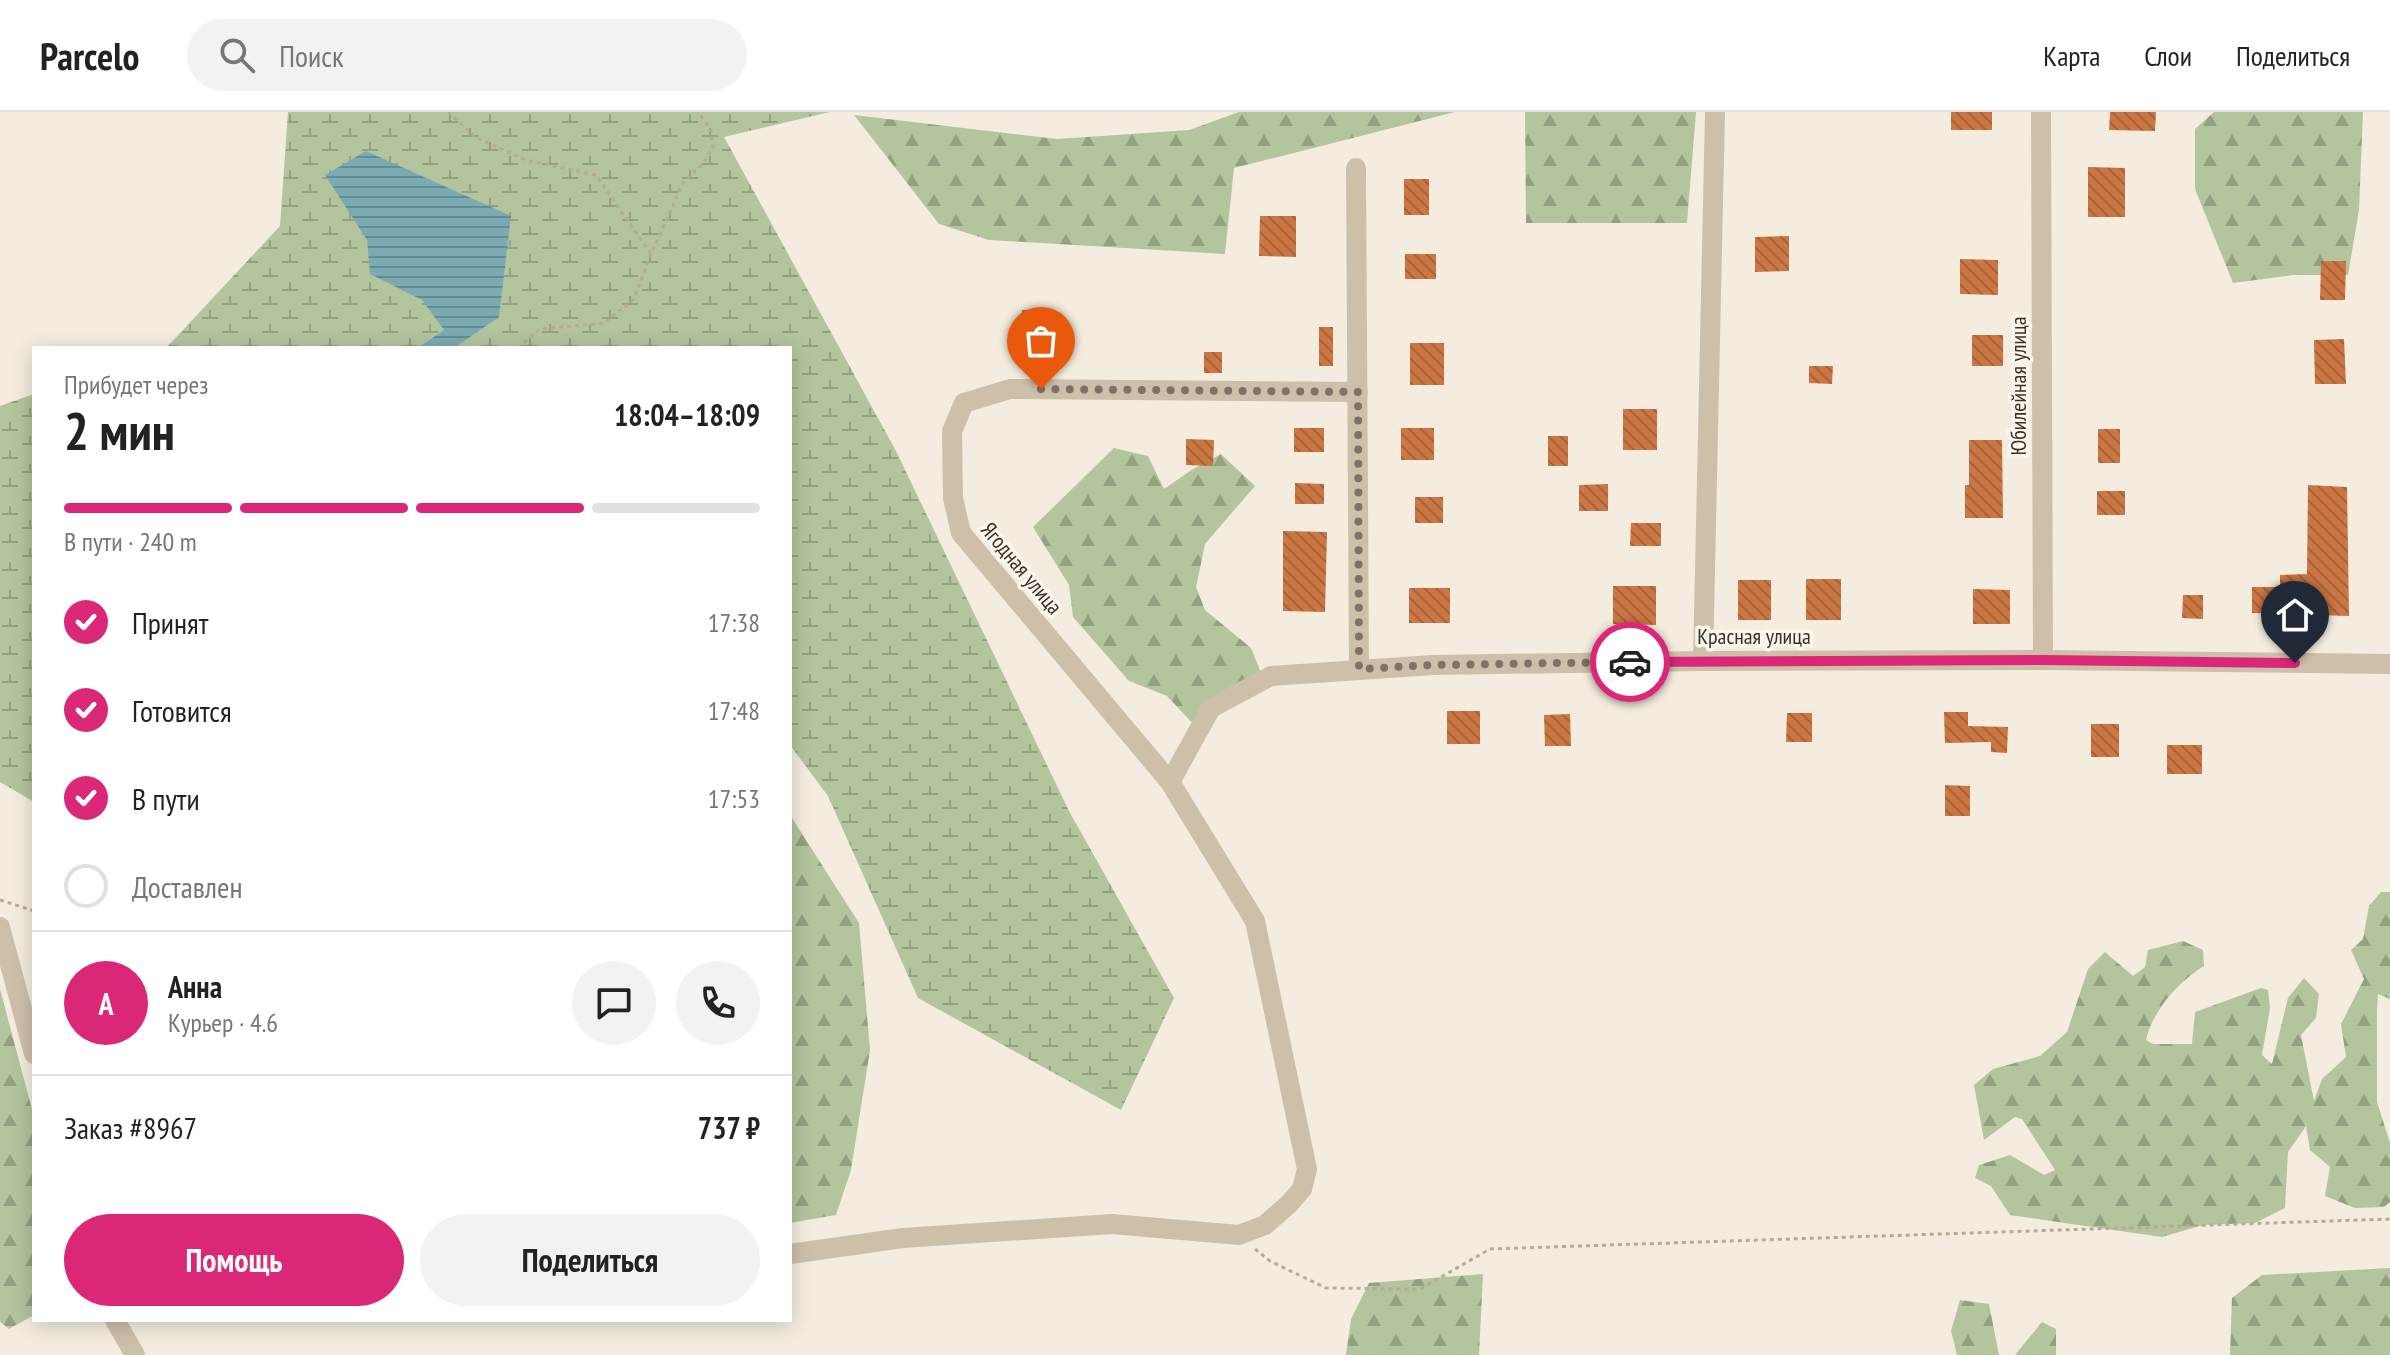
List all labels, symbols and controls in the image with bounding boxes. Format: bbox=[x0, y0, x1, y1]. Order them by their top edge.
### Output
search box bbox=[187, 19, 747, 91]
text: Parcelo bbox=[40, 31, 139, 80]
icon: search bbox=[215, 33, 259, 77]
text: Поиск bbox=[279, 36, 344, 75]
text: Карта bbox=[2043, 37, 2100, 74]
text: Слои bbox=[2144, 37, 2192, 74]
text: Поделиться bbox=[2236, 37, 2350, 74]
pin bbox=[1007, 307, 1075, 389]
street label: Юбилейная улица bbox=[2004, 316, 2032, 456]
icon: bag bbox=[1019, 319, 1063, 363]
text: Прибудет через bbox=[64, 368, 208, 401]
text: 18:04–18:09 bbox=[614, 395, 760, 434]
text: 2 мин bbox=[64, 397, 175, 464]
street label: Ягодная улица bbox=[975, 516, 1069, 620]
text: В пути · 240 m bbox=[64, 525, 197, 558]
pin bbox=[2261, 581, 2329, 663]
icon: home bbox=[2273, 593, 2317, 637]
icon: check bbox=[64, 600, 108, 644]
text: Принят bbox=[132, 603, 208, 642]
text: 17:38 bbox=[708, 606, 760, 639]
courier bbox=[1590, 622, 1670, 702]
street label: Красная улица bbox=[1697, 622, 1811, 650]
icon: car bbox=[1608, 640, 1652, 684]
icon: check bbox=[64, 688, 108, 732]
text: Готовится bbox=[132, 691, 232, 730]
text: 17:48 bbox=[708, 694, 760, 727]
icon: check bbox=[64, 776, 108, 820]
text: В пути bbox=[132, 779, 200, 818]
text: 17:53 bbox=[708, 782, 760, 815]
text: Доставлен bbox=[132, 867, 242, 906]
button: chat bbox=[572, 961, 656, 1045]
button: phone bbox=[676, 961, 760, 1045]
text: Анна bbox=[168, 967, 222, 1006]
text: А bbox=[98, 984, 114, 1023]
text: Курьер · 4.6 bbox=[168, 1006, 278, 1039]
text: Заказ #8967 bbox=[64, 1108, 197, 1147]
text: 737 ₽ bbox=[698, 1108, 760, 1147]
button: Помощь bbox=[64, 1214, 404, 1306]
button: Поделиться bbox=[420, 1214, 760, 1306]

